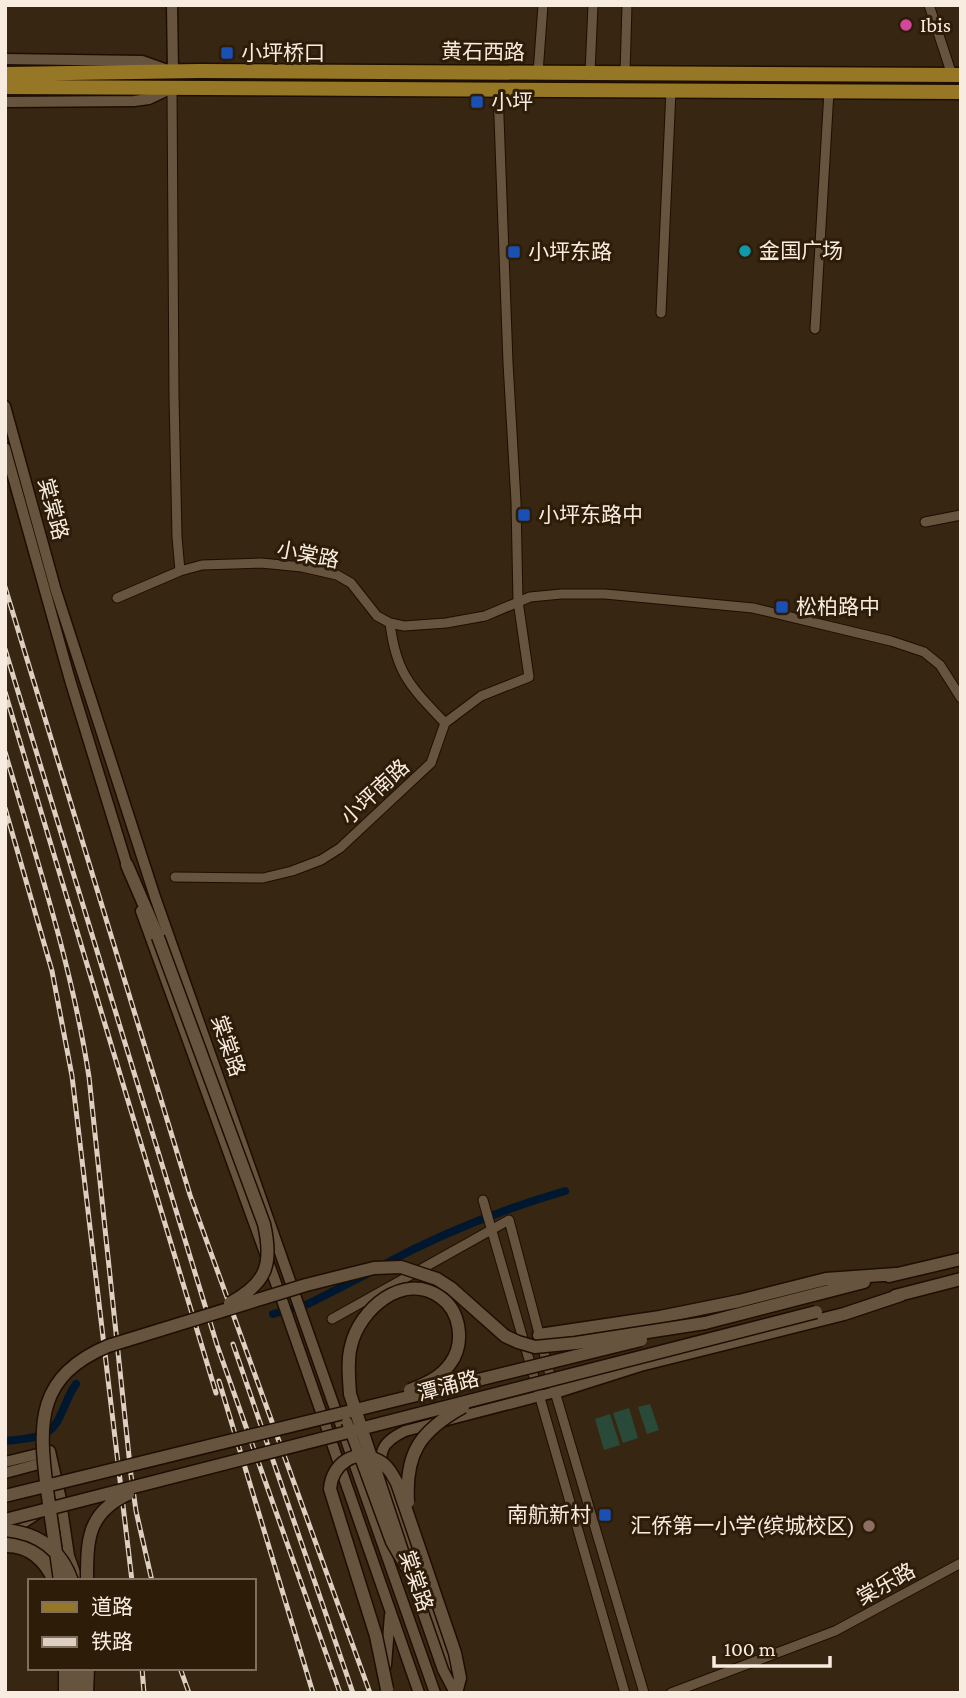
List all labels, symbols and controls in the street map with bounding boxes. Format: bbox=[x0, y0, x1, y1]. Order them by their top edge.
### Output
place label: Ibis bbox=[920, 13, 951, 37]
marker: Ibis bbox=[898, 17, 914, 33]
street label: 黄石西路 bbox=[441, 39, 525, 65]
place label: 小坪桥口 bbox=[241, 41, 325, 65]
marker: 小坪桥口 bbox=[219, 45, 235, 61]
place label: 小坪 bbox=[491, 90, 533, 114]
marker: 小坪 bbox=[469, 94, 485, 110]
place label: 金国广场 bbox=[759, 239, 843, 263]
place label: 小坪东路 bbox=[528, 240, 612, 264]
marker: 金国广场 bbox=[737, 243, 753, 259]
marker: 小坪东路 bbox=[506, 244, 522, 260]
street label: 棠棠路 bbox=[33, 475, 73, 543]
place label: 小坪东路中 bbox=[538, 503, 643, 527]
marker: 小坪东路中 bbox=[516, 507, 532, 523]
street label: 小棠路 bbox=[275, 537, 341, 573]
place label: 松柏路中 bbox=[796, 595, 880, 619]
marker: 松柏路中 bbox=[774, 599, 790, 615]
street label: 小坪南路 bbox=[336, 755, 414, 829]
street label: 棠棠路 bbox=[206, 1012, 250, 1080]
street label: 潭涌路 bbox=[414, 1366, 482, 1406]
place label: 南航新村 bbox=[507, 1503, 591, 1527]
marker: 南航新村 bbox=[597, 1507, 613, 1523]
place label: 汇侨第一小学(缤城校区) bbox=[630, 1514, 855, 1538]
marker: 汇侨第一小学(缤城校区) bbox=[861, 1518, 877, 1534]
street label: 棠棠路 bbox=[394, 1547, 438, 1615]
street label: 棠乐路 bbox=[853, 1558, 919, 1610]
legend bbox=[28, 1579, 256, 1670]
text: 道路 bbox=[91, 1595, 133, 1619]
scale bar bbox=[714, 1624, 830, 1668]
text: 铁路 bbox=[91, 1630, 133, 1654]
text: 100 m bbox=[724, 1637, 776, 1661]

